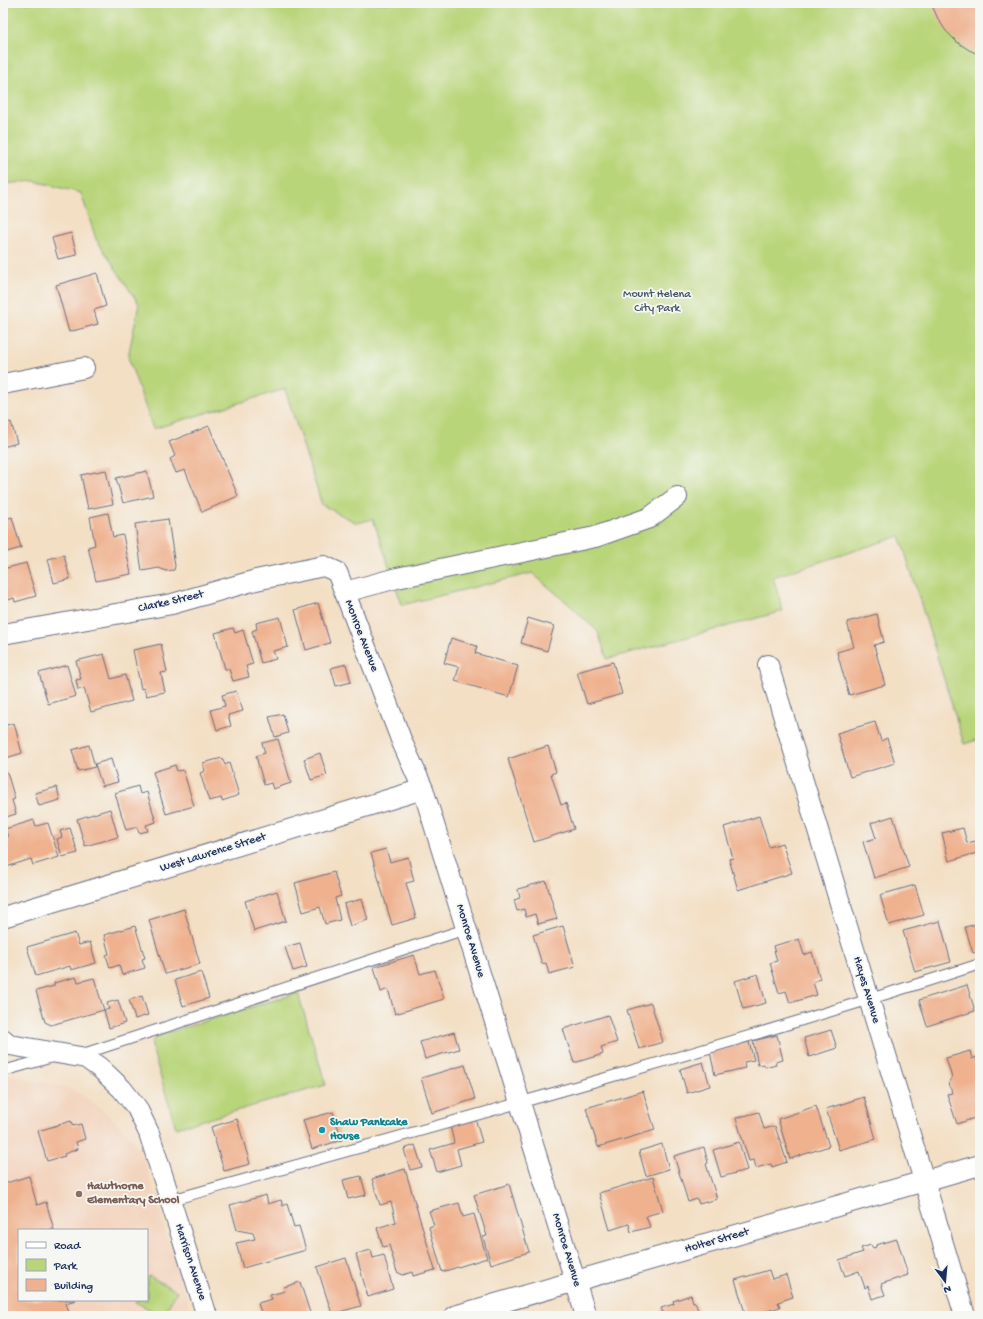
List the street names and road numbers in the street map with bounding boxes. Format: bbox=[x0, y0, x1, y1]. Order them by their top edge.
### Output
street label: Clarke Street bbox=[137, 587, 206, 616]
street label: Monroe Avenue bbox=[341, 598, 381, 675]
street label: West Lawrence Street bbox=[158, 830, 269, 876]
street label: Monroe Avenue bbox=[452, 903, 488, 980]
street label: Hayes Avenue bbox=[849, 955, 883, 1026]
street label: Monroe Avenue bbox=[548, 1212, 584, 1289]
street label: Harrison Avenue bbox=[171, 1222, 209, 1303]
street label: Holter Street bbox=[683, 1225, 752, 1257]

